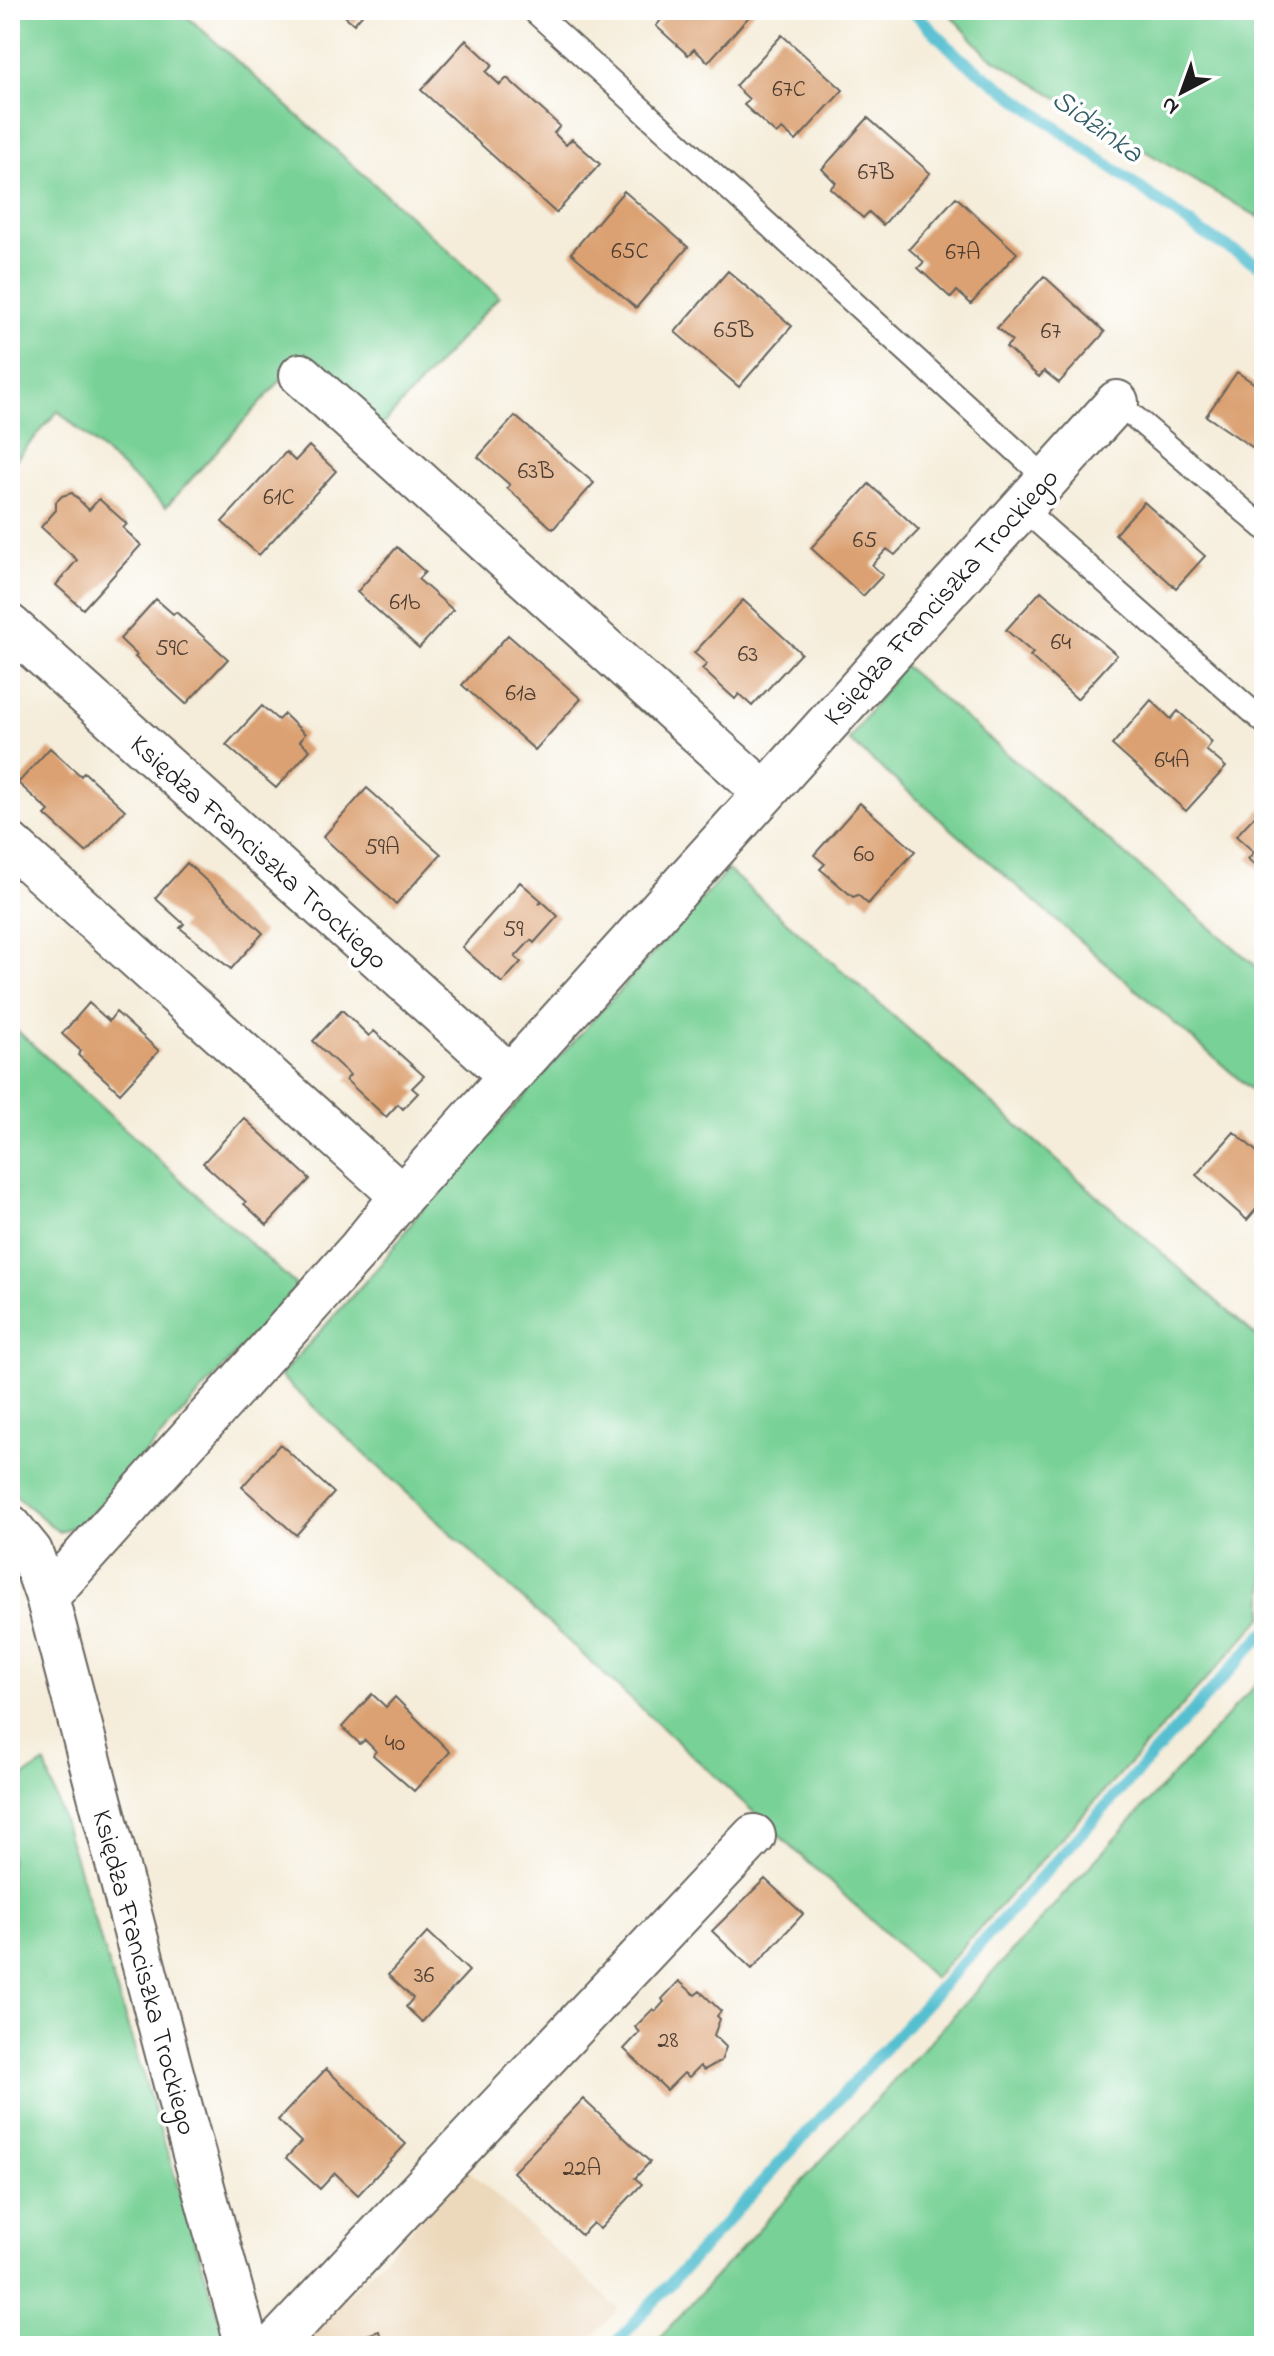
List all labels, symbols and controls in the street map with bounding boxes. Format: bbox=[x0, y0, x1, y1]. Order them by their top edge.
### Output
north arrow bbox=[1142, 52, 1222, 132]
house number: 67C bbox=[772, 73, 806, 108]
water label: Sidzinka bbox=[1041, 79, 1152, 176]
text: N bbox=[1155, 88, 1187, 122]
house number: 67B bbox=[858, 156, 894, 191]
house number: 65C bbox=[611, 235, 649, 270]
house number: 67A bbox=[945, 236, 981, 271]
house number: 65B bbox=[714, 314, 754, 349]
house number: 67 bbox=[1041, 315, 1061, 350]
house number: 63B bbox=[518, 455, 554, 490]
street label: Księdza Franciszka Trockiego bbox=[815, 460, 1070, 737]
house number: 61C bbox=[263, 481, 295, 516]
house number: 65 bbox=[853, 524, 877, 559]
house number: 61b bbox=[390, 586, 421, 621]
house number: 64 bbox=[1051, 626, 1071, 661]
house number: 59C bbox=[155, 632, 189, 667]
house number: 63 bbox=[738, 638, 758, 673]
house number: 61a bbox=[505, 677, 537, 712]
street label: Księdza Franciszka Trockiego bbox=[119, 726, 396, 981]
house number: 64A bbox=[1154, 744, 1190, 779]
house number: 59A bbox=[364, 831, 400, 866]
house number: 60 bbox=[854, 838, 874, 873]
house number: 59 bbox=[503, 913, 524, 948]
house number: 40 bbox=[385, 1727, 405, 1762]
street label: Księdza Franciszka Trockiego bbox=[79, 1806, 206, 2140]
house number: 36 bbox=[414, 1959, 435, 1994]
house number: 28 bbox=[658, 2024, 678, 2059]
house number: 22A bbox=[563, 2152, 601, 2187]

